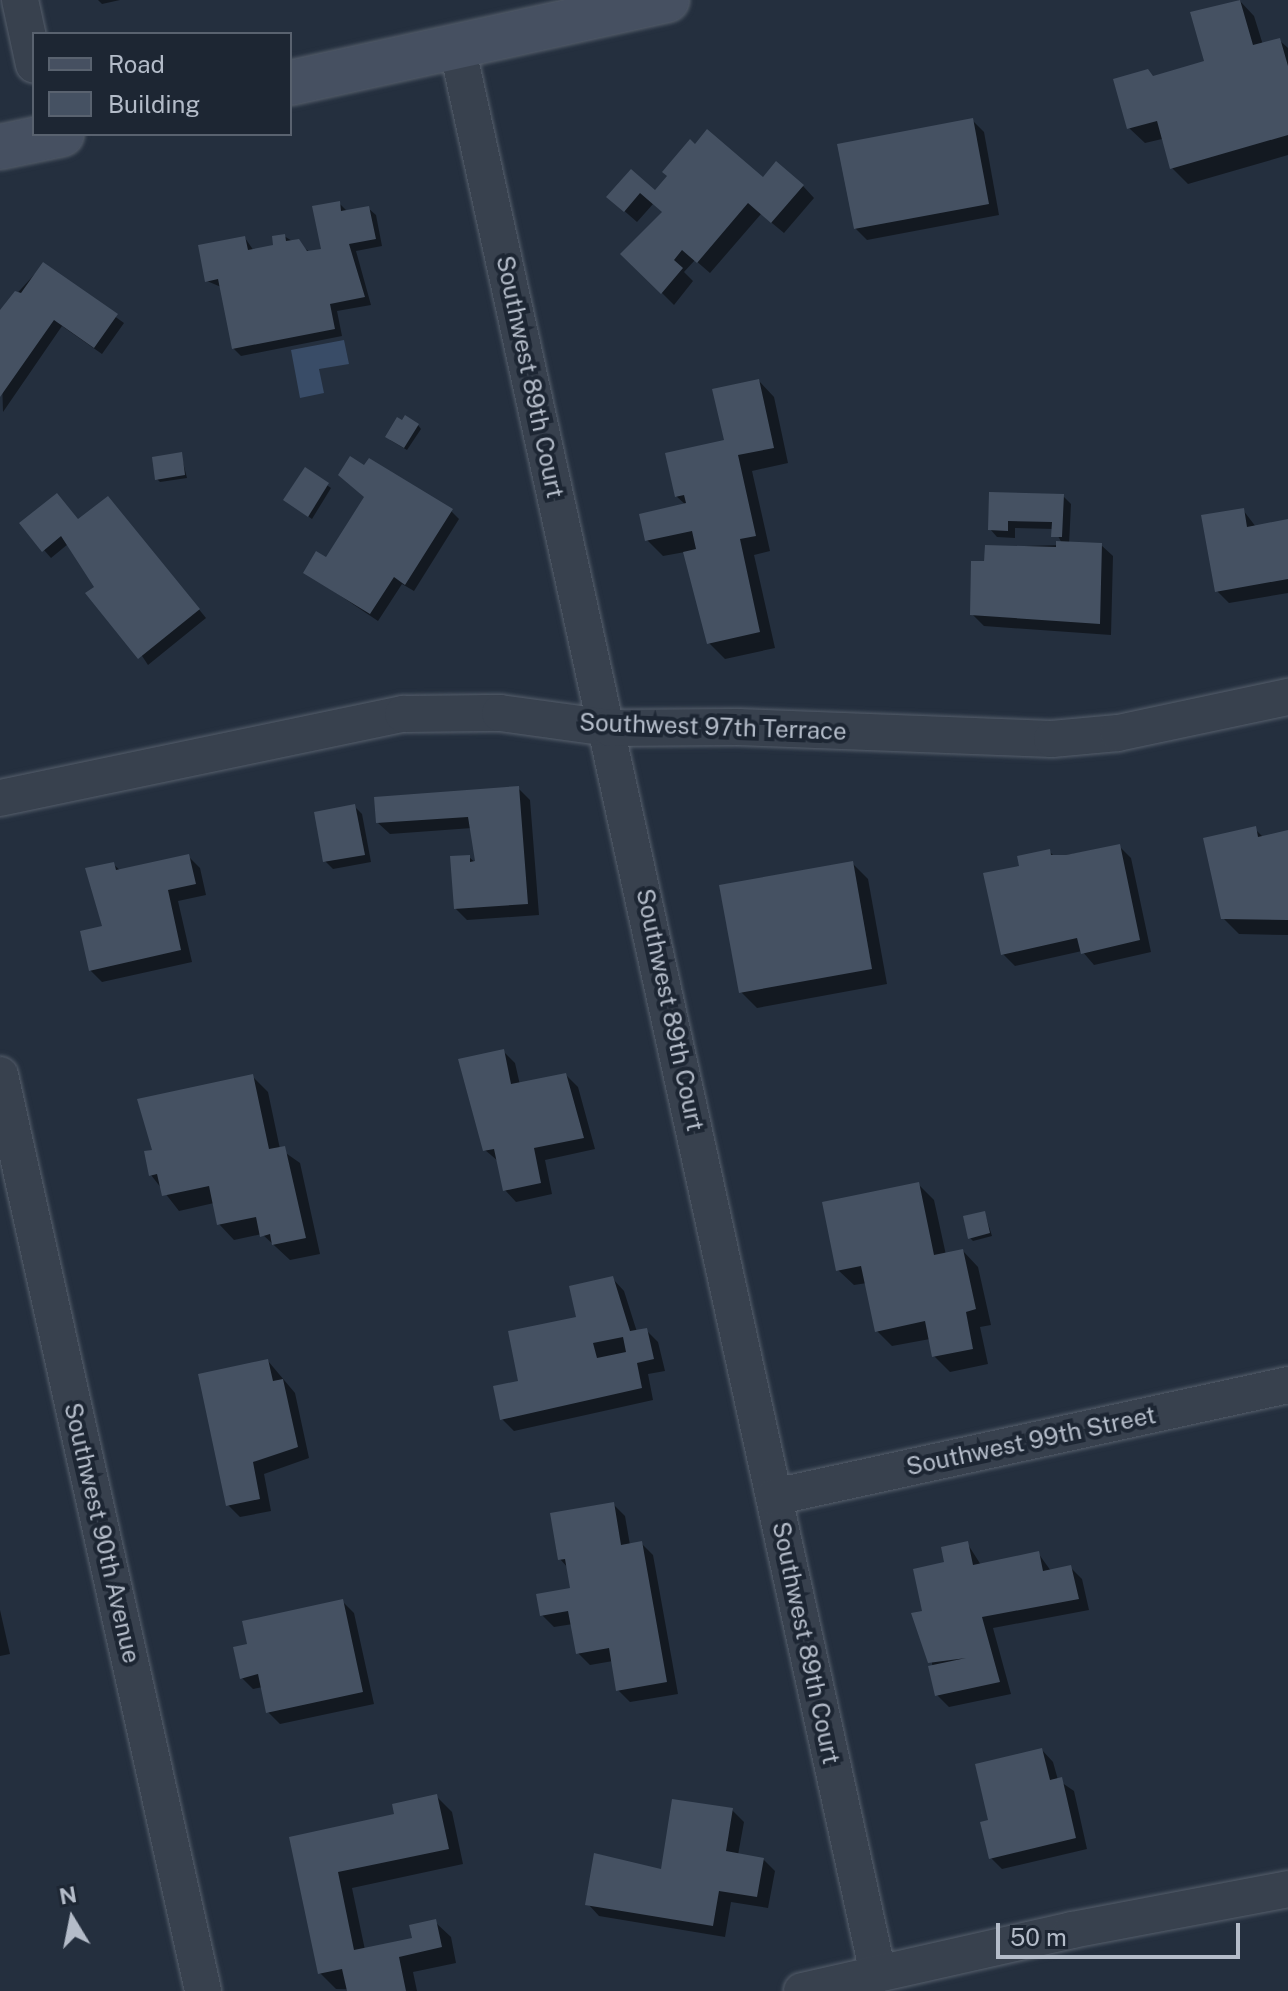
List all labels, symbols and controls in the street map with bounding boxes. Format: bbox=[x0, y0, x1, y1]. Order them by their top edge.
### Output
legend bbox=[32, 32, 292, 136]
text: Road bbox=[108, 50, 165, 78]
text: Building bbox=[108, 90, 200, 118]
street label: Southwest 89th Court bbox=[490, 253, 570, 501]
street label: Southwest 97th Terrace bbox=[579, 708, 847, 746]
street label: Southwest 89th Court bbox=[630, 886, 710, 1134]
street label: Southwest 90th Avenue bbox=[58, 1400, 146, 1666]
street label: Southwest 99th Street bbox=[904, 1400, 1158, 1482]
street label: Southwest 89th Court bbox=[766, 1519, 846, 1767]
north arrow bbox=[32, 1879, 112, 1959]
text: N bbox=[57, 1881, 79, 1910]
scale bar bbox=[1000, 1907, 1244, 1957]
text: 50 m bbox=[1010, 1923, 1067, 1951]

